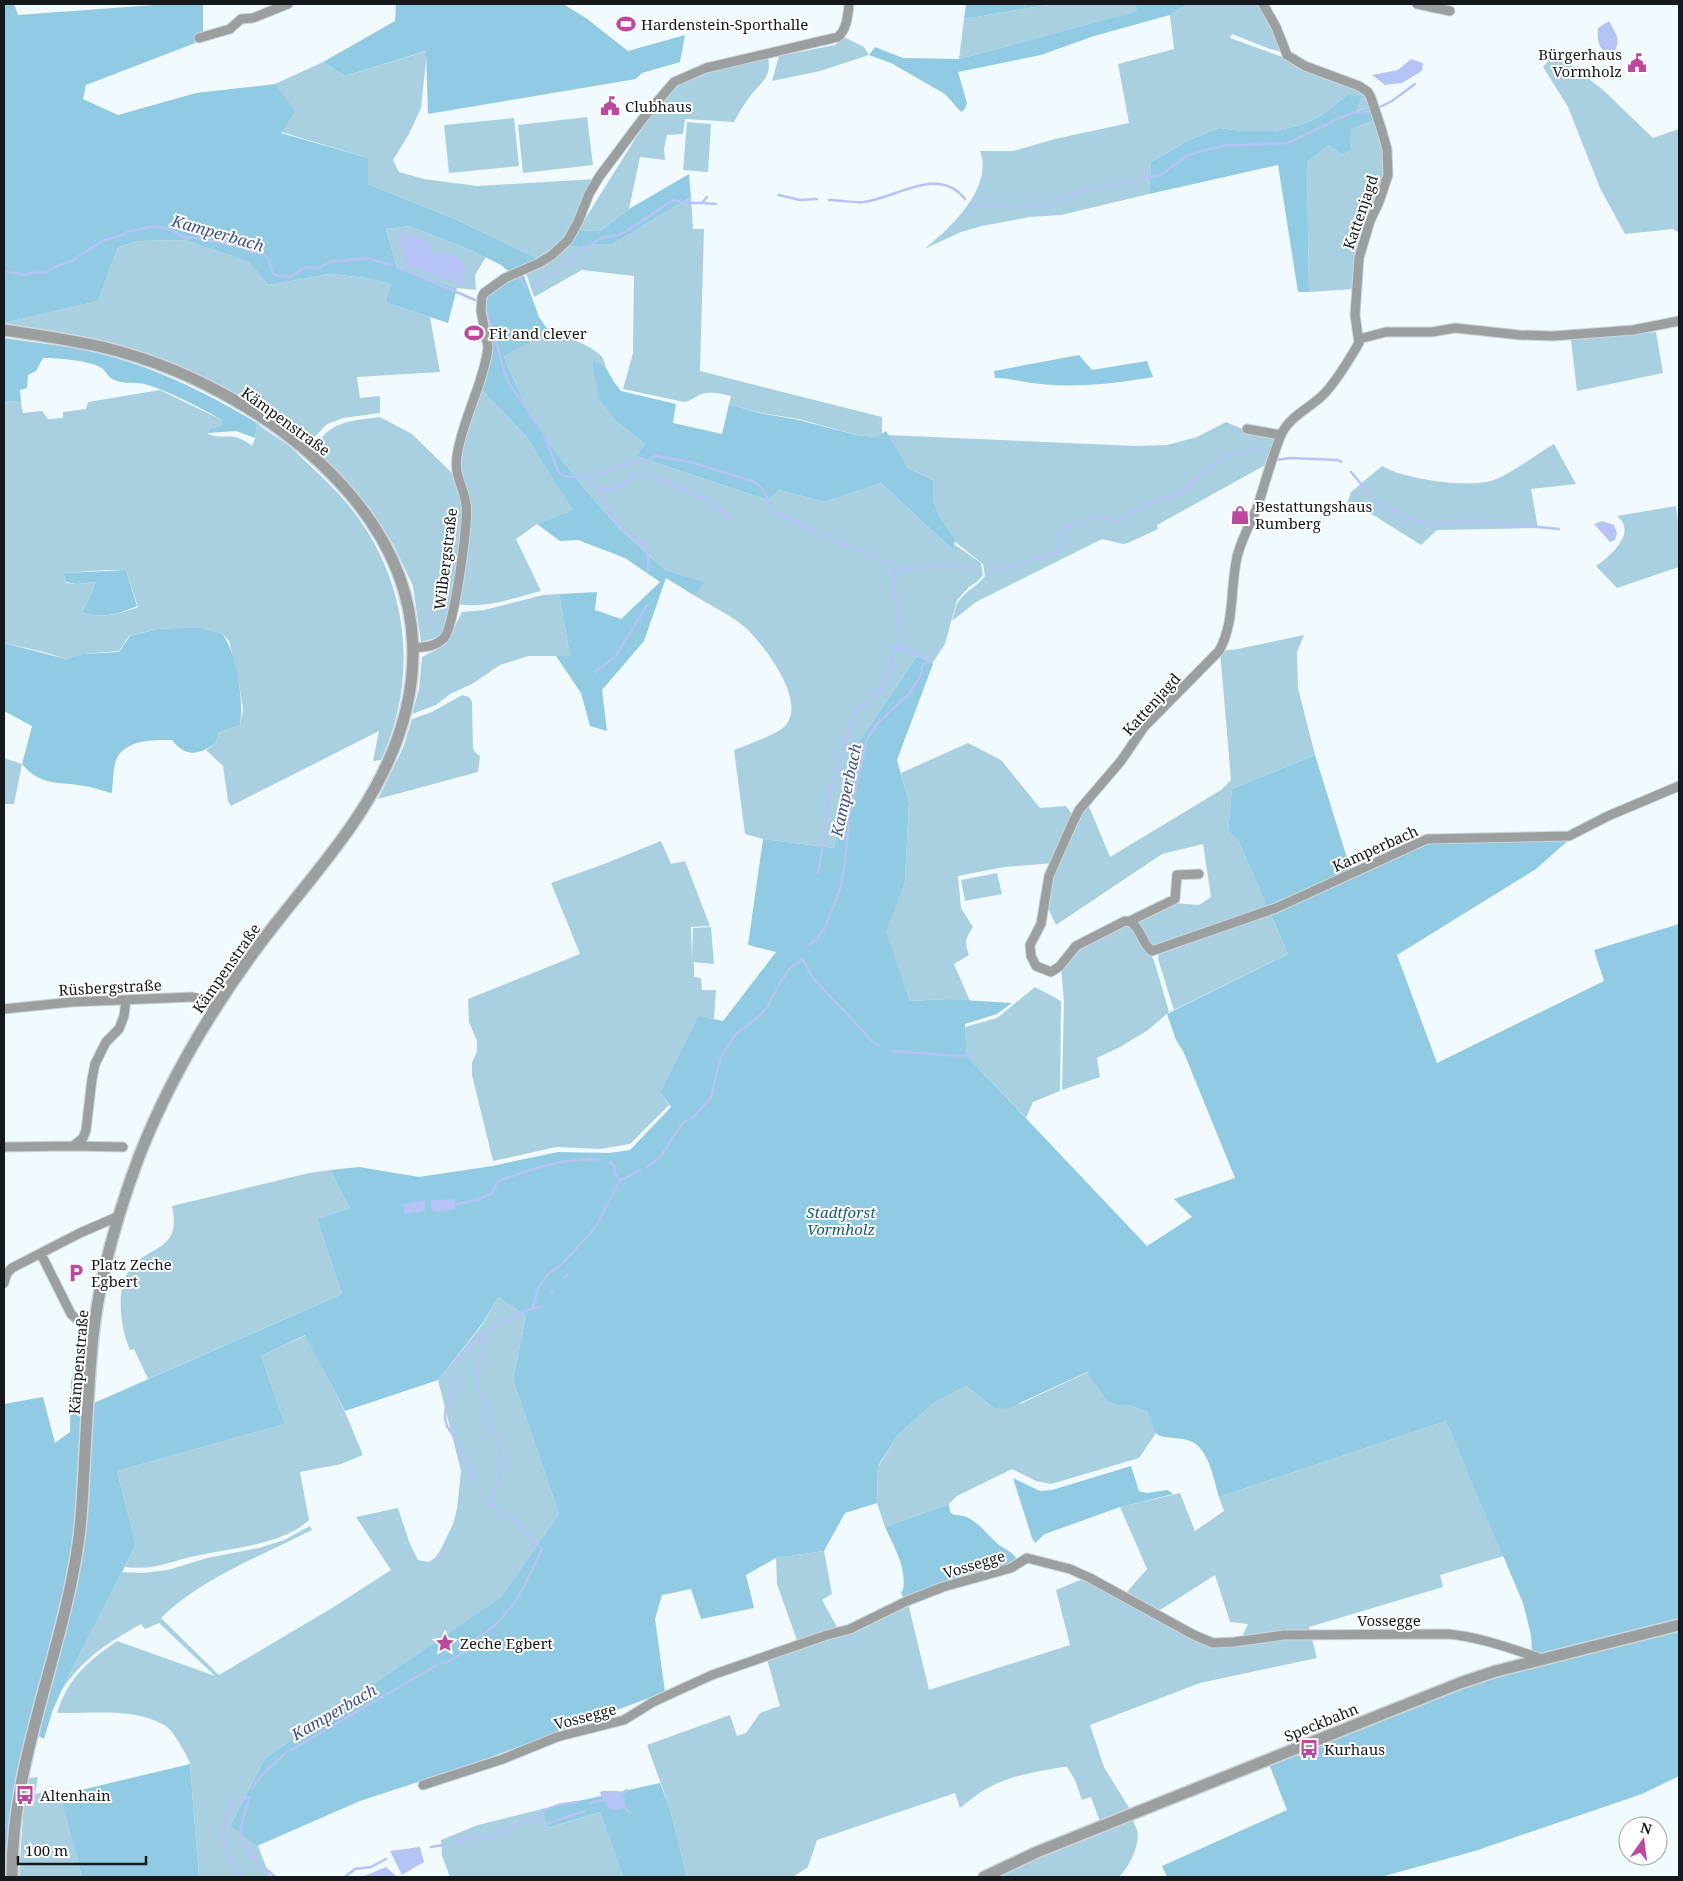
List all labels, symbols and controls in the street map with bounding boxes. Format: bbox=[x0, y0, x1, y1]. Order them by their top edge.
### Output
sports icon: Hardenstein-Sporthalle bbox=[615, 13, 637, 35]
place label: Hardenstein-Sporthalle bbox=[641, 14, 808, 34]
place label: Bürgerhaus Vormholz bbox=[1538, 44, 1622, 81]
public building icon: Bürgerhaus Vormholz bbox=[1626, 52, 1648, 74]
public building icon: Clubhaus bbox=[599, 95, 621, 117]
place label: Clubhaus bbox=[625, 96, 692, 116]
street label: Kattenjagd bbox=[1338, 172, 1382, 252]
water label: Kamperbach bbox=[168, 209, 267, 257]
sports icon: Fit and clever bbox=[463, 322, 485, 344]
place label: Fit and clever bbox=[489, 323, 587, 343]
street label: Kämpenstraße bbox=[238, 382, 334, 460]
place label: Bestattungshaus Rumberg bbox=[1255, 496, 1372, 533]
shop icon: Bestattungshaus Rumberg bbox=[1229, 504, 1251, 526]
street label: Wilbergstraße bbox=[429, 507, 461, 611]
street label: Kattenjagd bbox=[1118, 669, 1184, 739]
water label: Kamperbach bbox=[825, 741, 867, 840]
street label: Kamperbach bbox=[1329, 820, 1422, 876]
street label: Kämpenstraße bbox=[188, 919, 264, 1017]
street label: Rüsbergstraße bbox=[58, 974, 162, 1000]
park label: Stadtforst Vormholz bbox=[806, 1202, 876, 1239]
place label: Platz Zeche Egbert bbox=[91, 1254, 172, 1291]
parking icon: Platz Zeche Egbert bbox=[65, 1262, 87, 1284]
street label: Kämpenstraße bbox=[63, 1309, 93, 1415]
street label: Vossegge bbox=[941, 1545, 1007, 1583]
street label: Vossegge bbox=[1357, 1610, 1421, 1630]
place icon: Zeche Egbert bbox=[434, 1632, 456, 1654]
place label: Zeche Egbert bbox=[460, 1633, 553, 1653]
water label: Kamperbach bbox=[286, 1679, 381, 1746]
street label: Vossegge bbox=[552, 1698, 618, 1734]
street label: Speckbahn bbox=[1281, 1698, 1361, 1746]
bus stop icon: Kurhaus bbox=[1298, 1738, 1320, 1760]
place label: Kurhaus bbox=[1324, 1739, 1385, 1759]
bus stop icon: Altenhain bbox=[14, 1784, 36, 1806]
place label: Altenhain bbox=[40, 1785, 111, 1805]
north arrow bbox=[1618, 1816, 1668, 1866]
text: N bbox=[1639, 1817, 1654, 1838]
scale bar bbox=[18, 1834, 145, 1866]
text: 100 m bbox=[25, 1840, 68, 1860]

